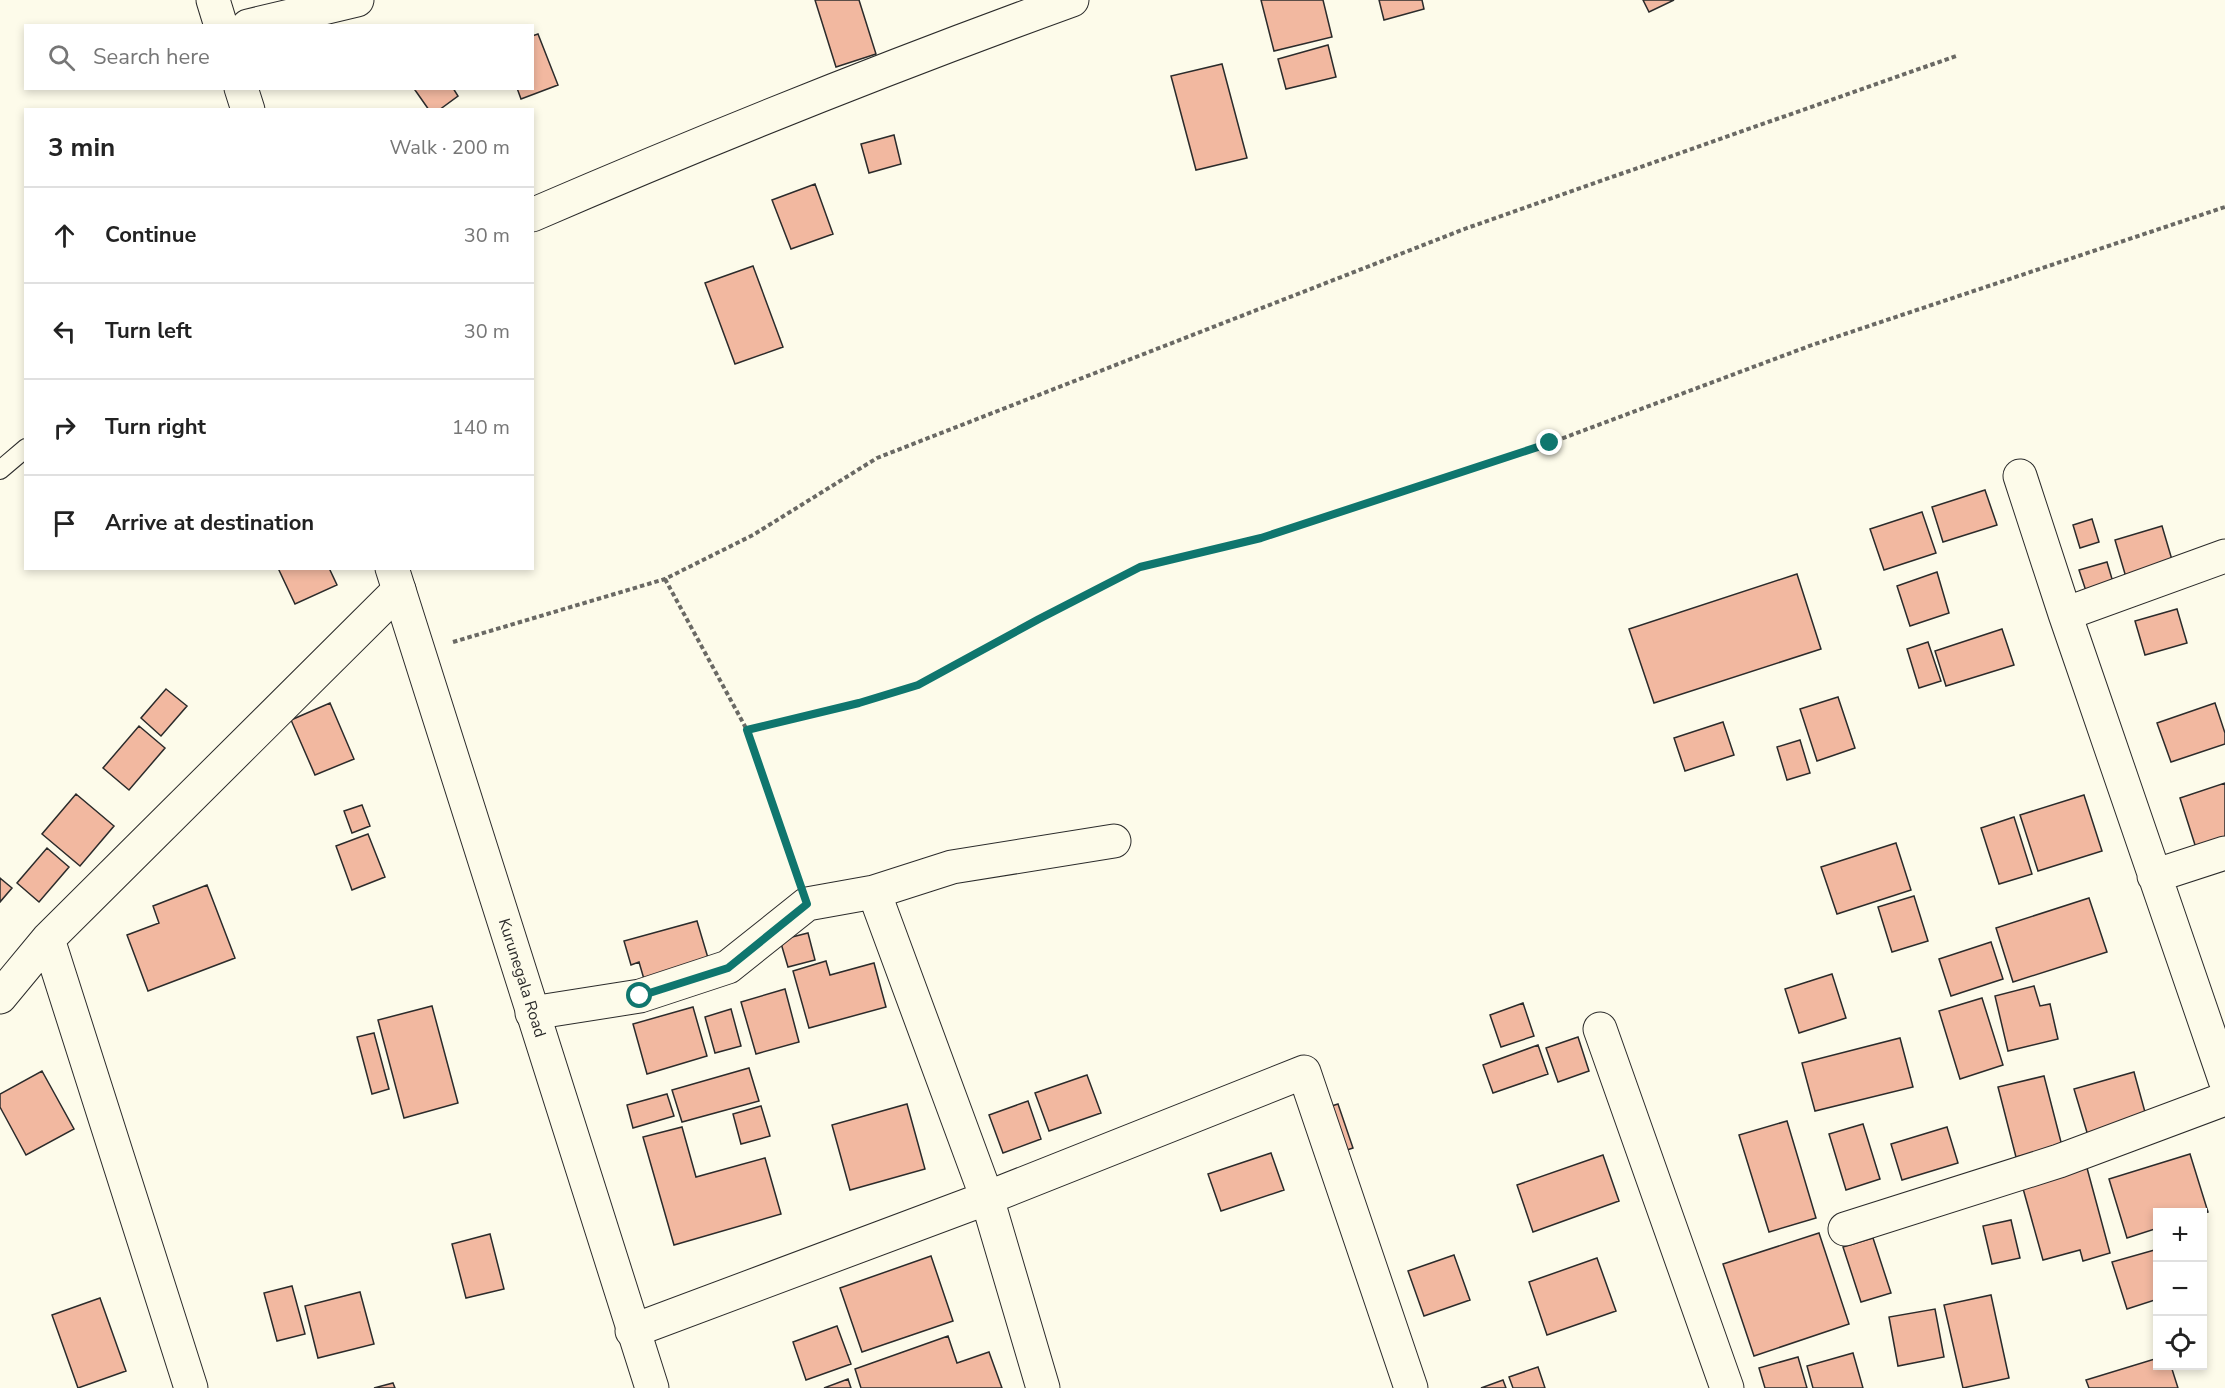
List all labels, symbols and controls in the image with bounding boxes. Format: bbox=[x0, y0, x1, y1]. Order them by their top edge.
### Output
search box bbox=[24, 24, 534, 90]
icon: search bbox=[45, 41, 78, 74]
text: Search here bbox=[93, 42, 210, 72]
text: 3 min bbox=[48, 130, 115, 165]
text: Walk · 200 m bbox=[390, 134, 510, 161]
icon: ahead bbox=[48, 219, 81, 252]
text: Continue bbox=[105, 220, 196, 250]
text: 30 m bbox=[464, 222, 510, 249]
icon: left bbox=[48, 315, 81, 348]
text: Turn left bbox=[105, 316, 192, 346]
text: 30 m bbox=[464, 318, 510, 345]
icon: right bbox=[48, 411, 81, 444]
text: Turn right bbox=[105, 412, 206, 442]
text: 140 m bbox=[452, 414, 510, 441]
route end bbox=[1536, 429, 1562, 455]
icon: arrive bbox=[48, 507, 81, 540]
text: Arrive at destination bbox=[105, 508, 314, 538]
street label: Kurunegala Road bbox=[493, 916, 551, 1040]
route start bbox=[626, 982, 652, 1008]
map controls bbox=[2153, 1208, 2207, 1370]
button: + bbox=[2153, 1208, 2207, 1262]
button: − bbox=[2153, 1262, 2207, 1316]
button: locate bbox=[2153, 1316, 2207, 1370]

